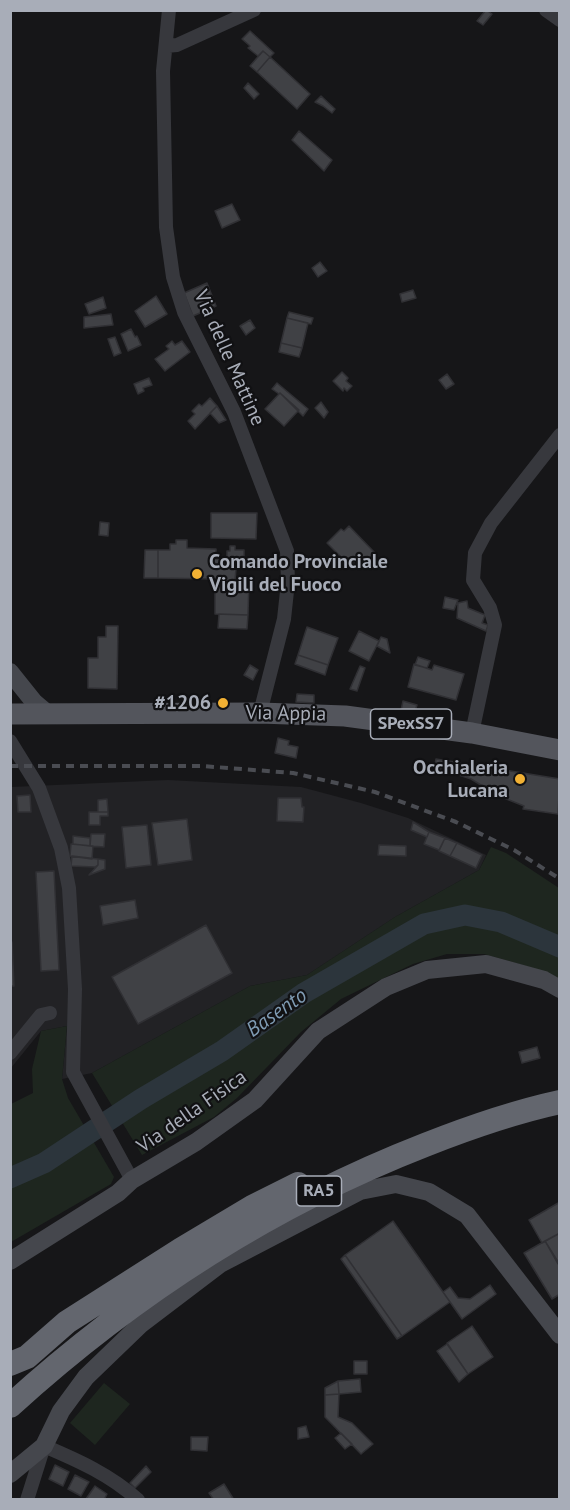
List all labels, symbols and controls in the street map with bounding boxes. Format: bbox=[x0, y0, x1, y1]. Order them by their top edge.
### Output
street label: Via delle Mattine bbox=[188, 287, 270, 429]
place label: Comando Provinciale Vigili del Fuoco bbox=[209, 550, 388, 597]
marker: Comando Provinciale Vigili del Fuoco bbox=[190, 567, 204, 581]
place label: #1206 bbox=[154, 691, 211, 715]
marker: #1206 bbox=[216, 696, 230, 710]
street label: Via Appia bbox=[245, 701, 327, 727]
road number: SPexSS7 bbox=[370, 709, 452, 739]
place label: Occhialeria Lucana bbox=[413, 756, 508, 803]
marker: Occhialeria Lucana bbox=[513, 772, 527, 786]
water label: Basento bbox=[242, 983, 312, 1043]
street label: Via della Fisica bbox=[133, 1065, 251, 1159]
road number: RA5 bbox=[296, 1176, 342, 1206]

